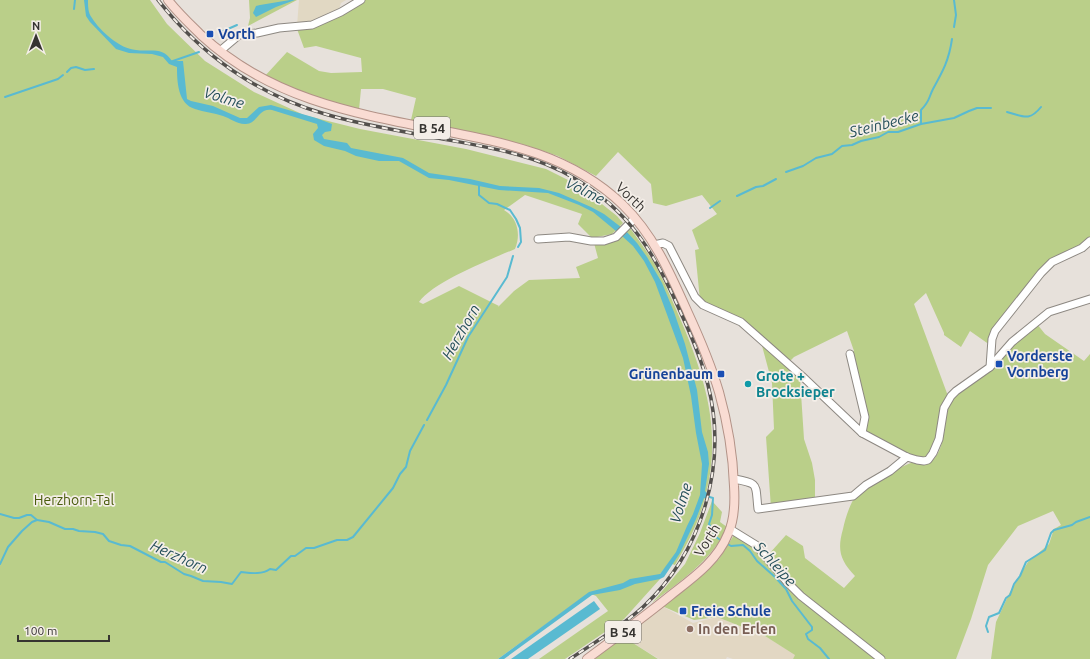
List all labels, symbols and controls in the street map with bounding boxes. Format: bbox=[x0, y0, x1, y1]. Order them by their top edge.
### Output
north arrow bbox=[16, 16, 56, 56]
text: N bbox=[32, 20, 40, 32]
place label: Vorth bbox=[218, 26, 256, 42]
marker: Vorth bbox=[205, 29, 215, 39]
water label: Volme bbox=[202, 83, 247, 112]
water label: Steinbecke bbox=[846, 107, 921, 141]
road number: B 54 bbox=[414, 117, 450, 139]
water label: Volme bbox=[563, 174, 608, 207]
street label: Vorth bbox=[613, 179, 649, 215]
water label: Herzhorn bbox=[438, 301, 483, 362]
place label: Vorderste Vornberg bbox=[1007, 348, 1073, 380]
marker: Vorderste Vornberg bbox=[994, 359, 1004, 369]
place label: Grünenbaum bbox=[629, 366, 713, 382]
place label: Grote + Brocksieper bbox=[756, 368, 835, 400]
marker: Grünenbaum bbox=[716, 369, 726, 379]
marker: Grote + Brocksieper bbox=[743, 379, 753, 389]
water label: Volme bbox=[666, 480, 695, 525]
park label: Herzhorn-Tal bbox=[34, 492, 114, 508]
street label: Vorth bbox=[691, 521, 723, 559]
water label: Herzhorn bbox=[148, 536, 210, 577]
water label: Schleipe bbox=[750, 537, 800, 590]
place label: Freie Schule bbox=[691, 603, 771, 619]
marker: Freie Schule bbox=[678, 606, 688, 616]
scale bar bbox=[18, 617, 109, 643]
road number: B 54 bbox=[605, 621, 641, 643]
place label: In den Erlen bbox=[698, 621, 776, 637]
text: 100 m bbox=[24, 624, 57, 637]
marker: In den Erlen bbox=[685, 624, 695, 634]

